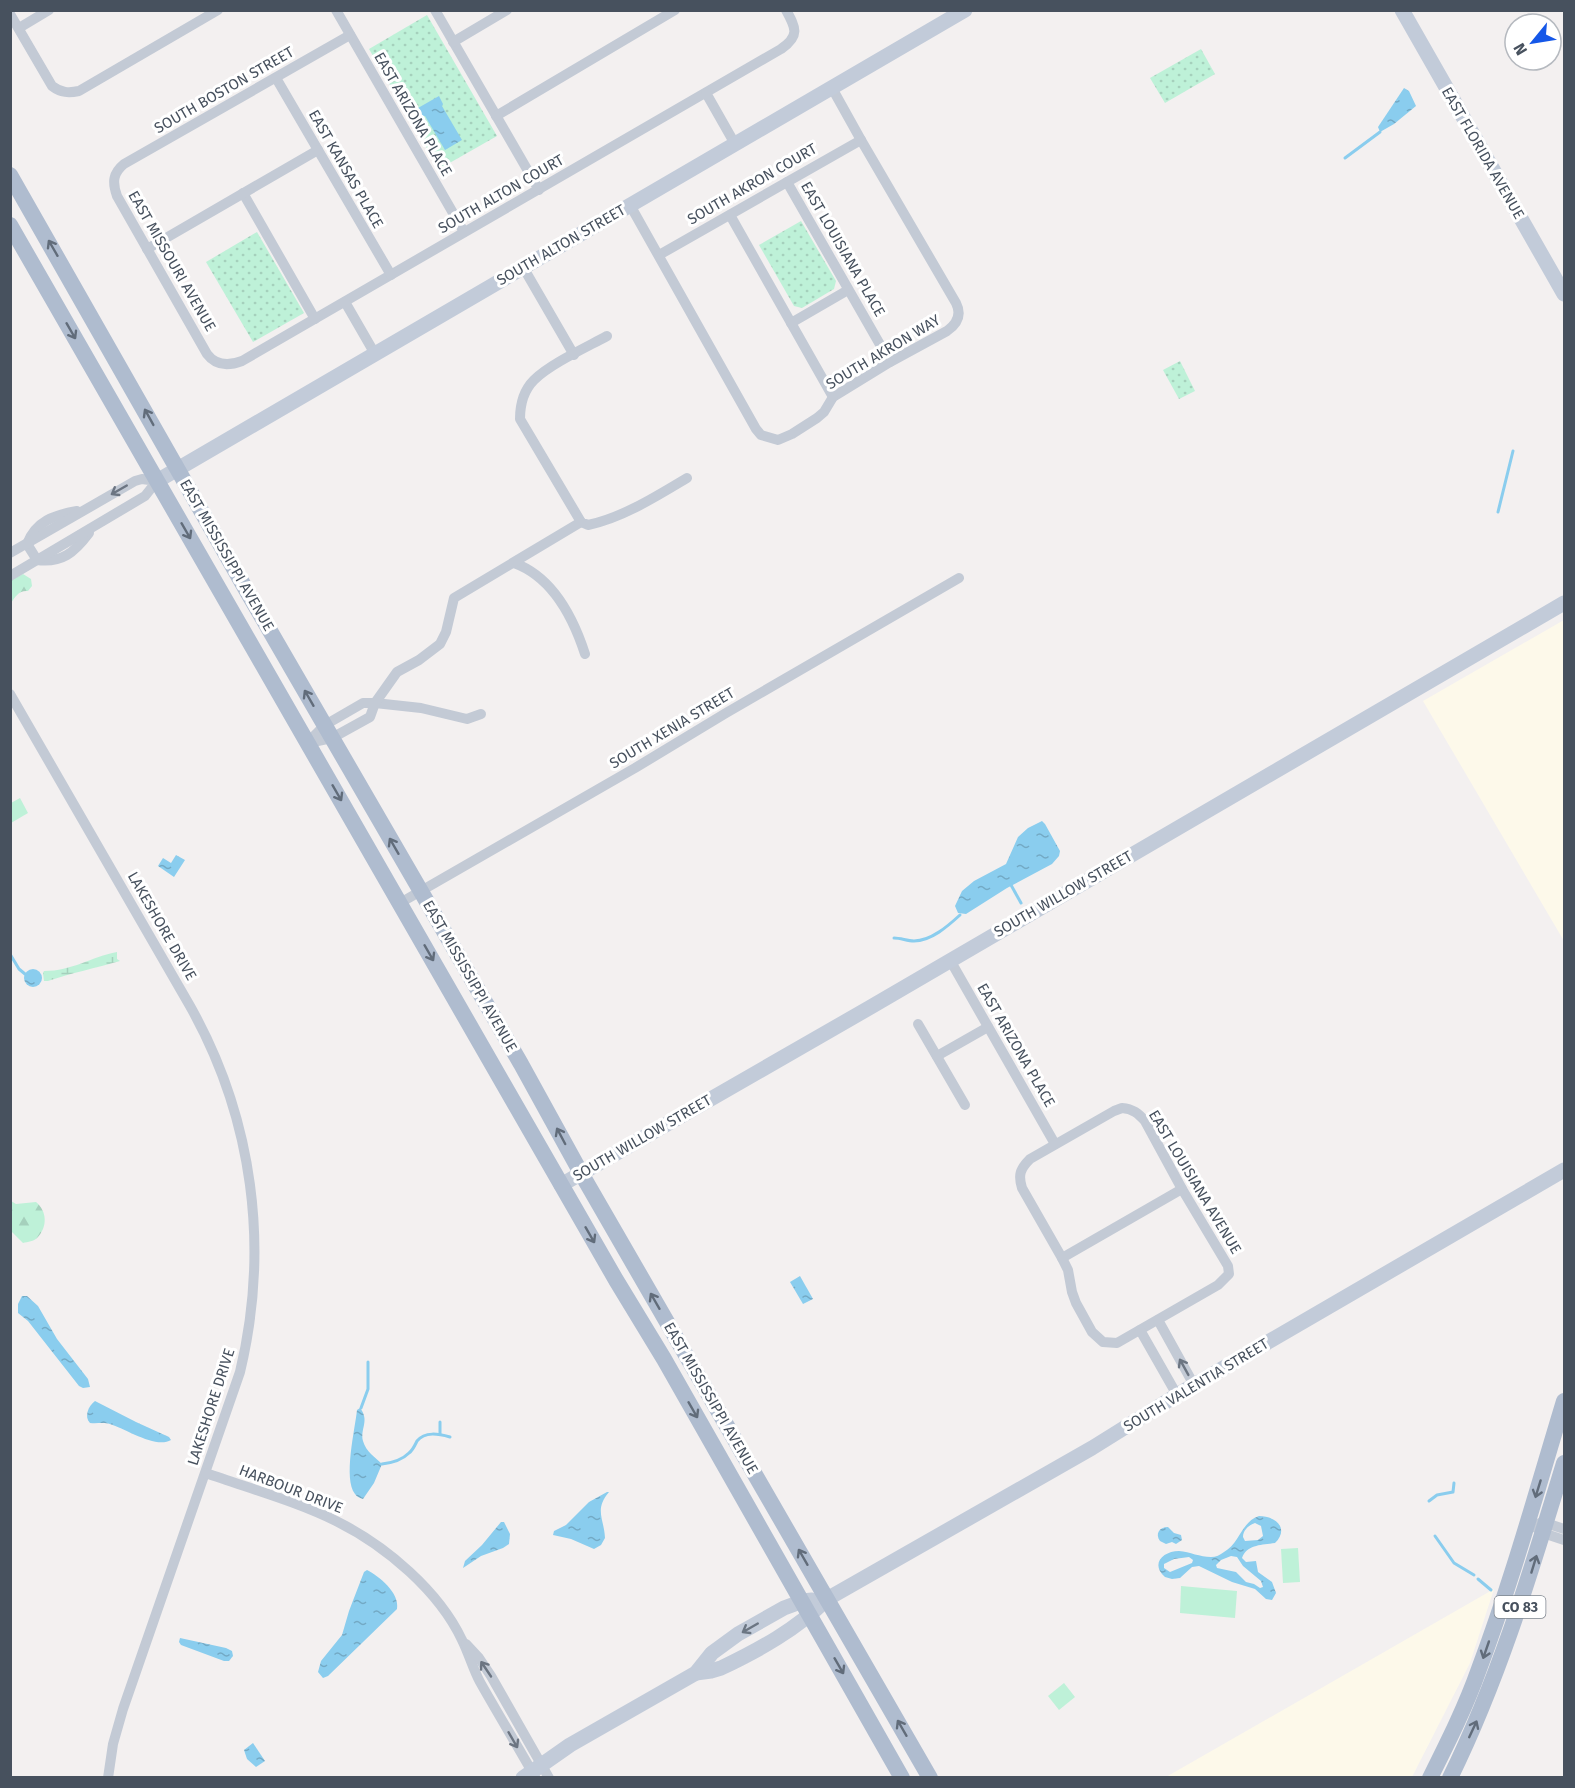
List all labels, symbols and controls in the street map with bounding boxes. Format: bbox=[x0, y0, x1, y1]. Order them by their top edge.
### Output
north arrow bbox=[1503, 12, 1563, 72]
text: N bbox=[1510, 40, 1531, 59]
street label: SOUTH BOSTON STREET bbox=[151, 43, 297, 137]
street label: EAST ARIZONA PLACE bbox=[370, 49, 456, 179]
street label: EAST FLORIDA AVENUE bbox=[1438, 84, 1528, 222]
street label: EAST KANSAS PLACE bbox=[305, 107, 387, 231]
street label: SOUTH AKRON COURT bbox=[684, 140, 820, 228]
street label: SOUTH ALTON COURT bbox=[435, 151, 567, 237]
street label: EAST LOUISIANA PLACE bbox=[797, 178, 889, 320]
street label: EAST MISSOURI AVENUE bbox=[124, 188, 220, 334]
street label: SOUTH ALTON STREET bbox=[493, 201, 629, 289]
one-way arrow bbox=[46, 240, 58, 257]
street label: SOUTH AKRON WAY bbox=[823, 310, 944, 393]
one-way arrow bbox=[65, 322, 77, 339]
one-way arrow bbox=[143, 409, 155, 426]
street label: EAST MISSISSIPPI AVENUE bbox=[176, 476, 278, 634]
one-way arrow bbox=[110, 484, 127, 496]
one-way arrow bbox=[180, 522, 192, 539]
street label: SOUTH XENIA STREET bbox=[606, 684, 738, 772]
one-way arrow bbox=[303, 690, 315, 707]
one-way arrow bbox=[331, 785, 343, 802]
one-way arrow bbox=[388, 838, 400, 855]
street label: SOUTH WILLOW STREET bbox=[991, 847, 1136, 941]
street label: LAKESHORE DRIVE bbox=[124, 869, 200, 983]
street label: EAST MISSISSIPPI AVENUE bbox=[419, 897, 521, 1055]
one-way arrow bbox=[423, 945, 435, 962]
street label: EAST ARIZONA PLACE bbox=[973, 980, 1059, 1110]
street label: SOUTH WILLOW STREET bbox=[570, 1091, 715, 1185]
street label: EAST LOUISIANA AVENUE bbox=[1145, 1107, 1245, 1257]
one-way arrow bbox=[555, 1127, 566, 1145]
one-way arrow bbox=[584, 1226, 596, 1243]
one-way arrow bbox=[649, 1293, 661, 1310]
street label: EAST MISSISSIPPI AVENUE bbox=[660, 1319, 762, 1477]
street label: SOUTH VALENTIA STREET bbox=[1120, 1334, 1272, 1435]
street label: LAKESHORE DRIVE bbox=[184, 1346, 238, 1468]
one-way arrow bbox=[1178, 1359, 1190, 1376]
one-way arrow bbox=[687, 1401, 699, 1418]
street label: HARBOUR DRIVE bbox=[236, 1461, 346, 1517]
one-way arrow bbox=[1532, 1479, 1543, 1498]
one-way arrow bbox=[797, 1549, 809, 1566]
one-way arrow bbox=[1529, 1555, 1540, 1574]
road number: CO 83 bbox=[1494, 1596, 1546, 1618]
one-way arrow bbox=[742, 1622, 759, 1634]
one-way arrow bbox=[1479, 1640, 1490, 1659]
one-way arrow bbox=[834, 1658, 846, 1675]
one-way arrow bbox=[480, 1661, 492, 1677]
one-way arrow bbox=[895, 1720, 907, 1737]
one-way arrow bbox=[1468, 1720, 1480, 1738]
one-way arrow bbox=[507, 1731, 519, 1748]

